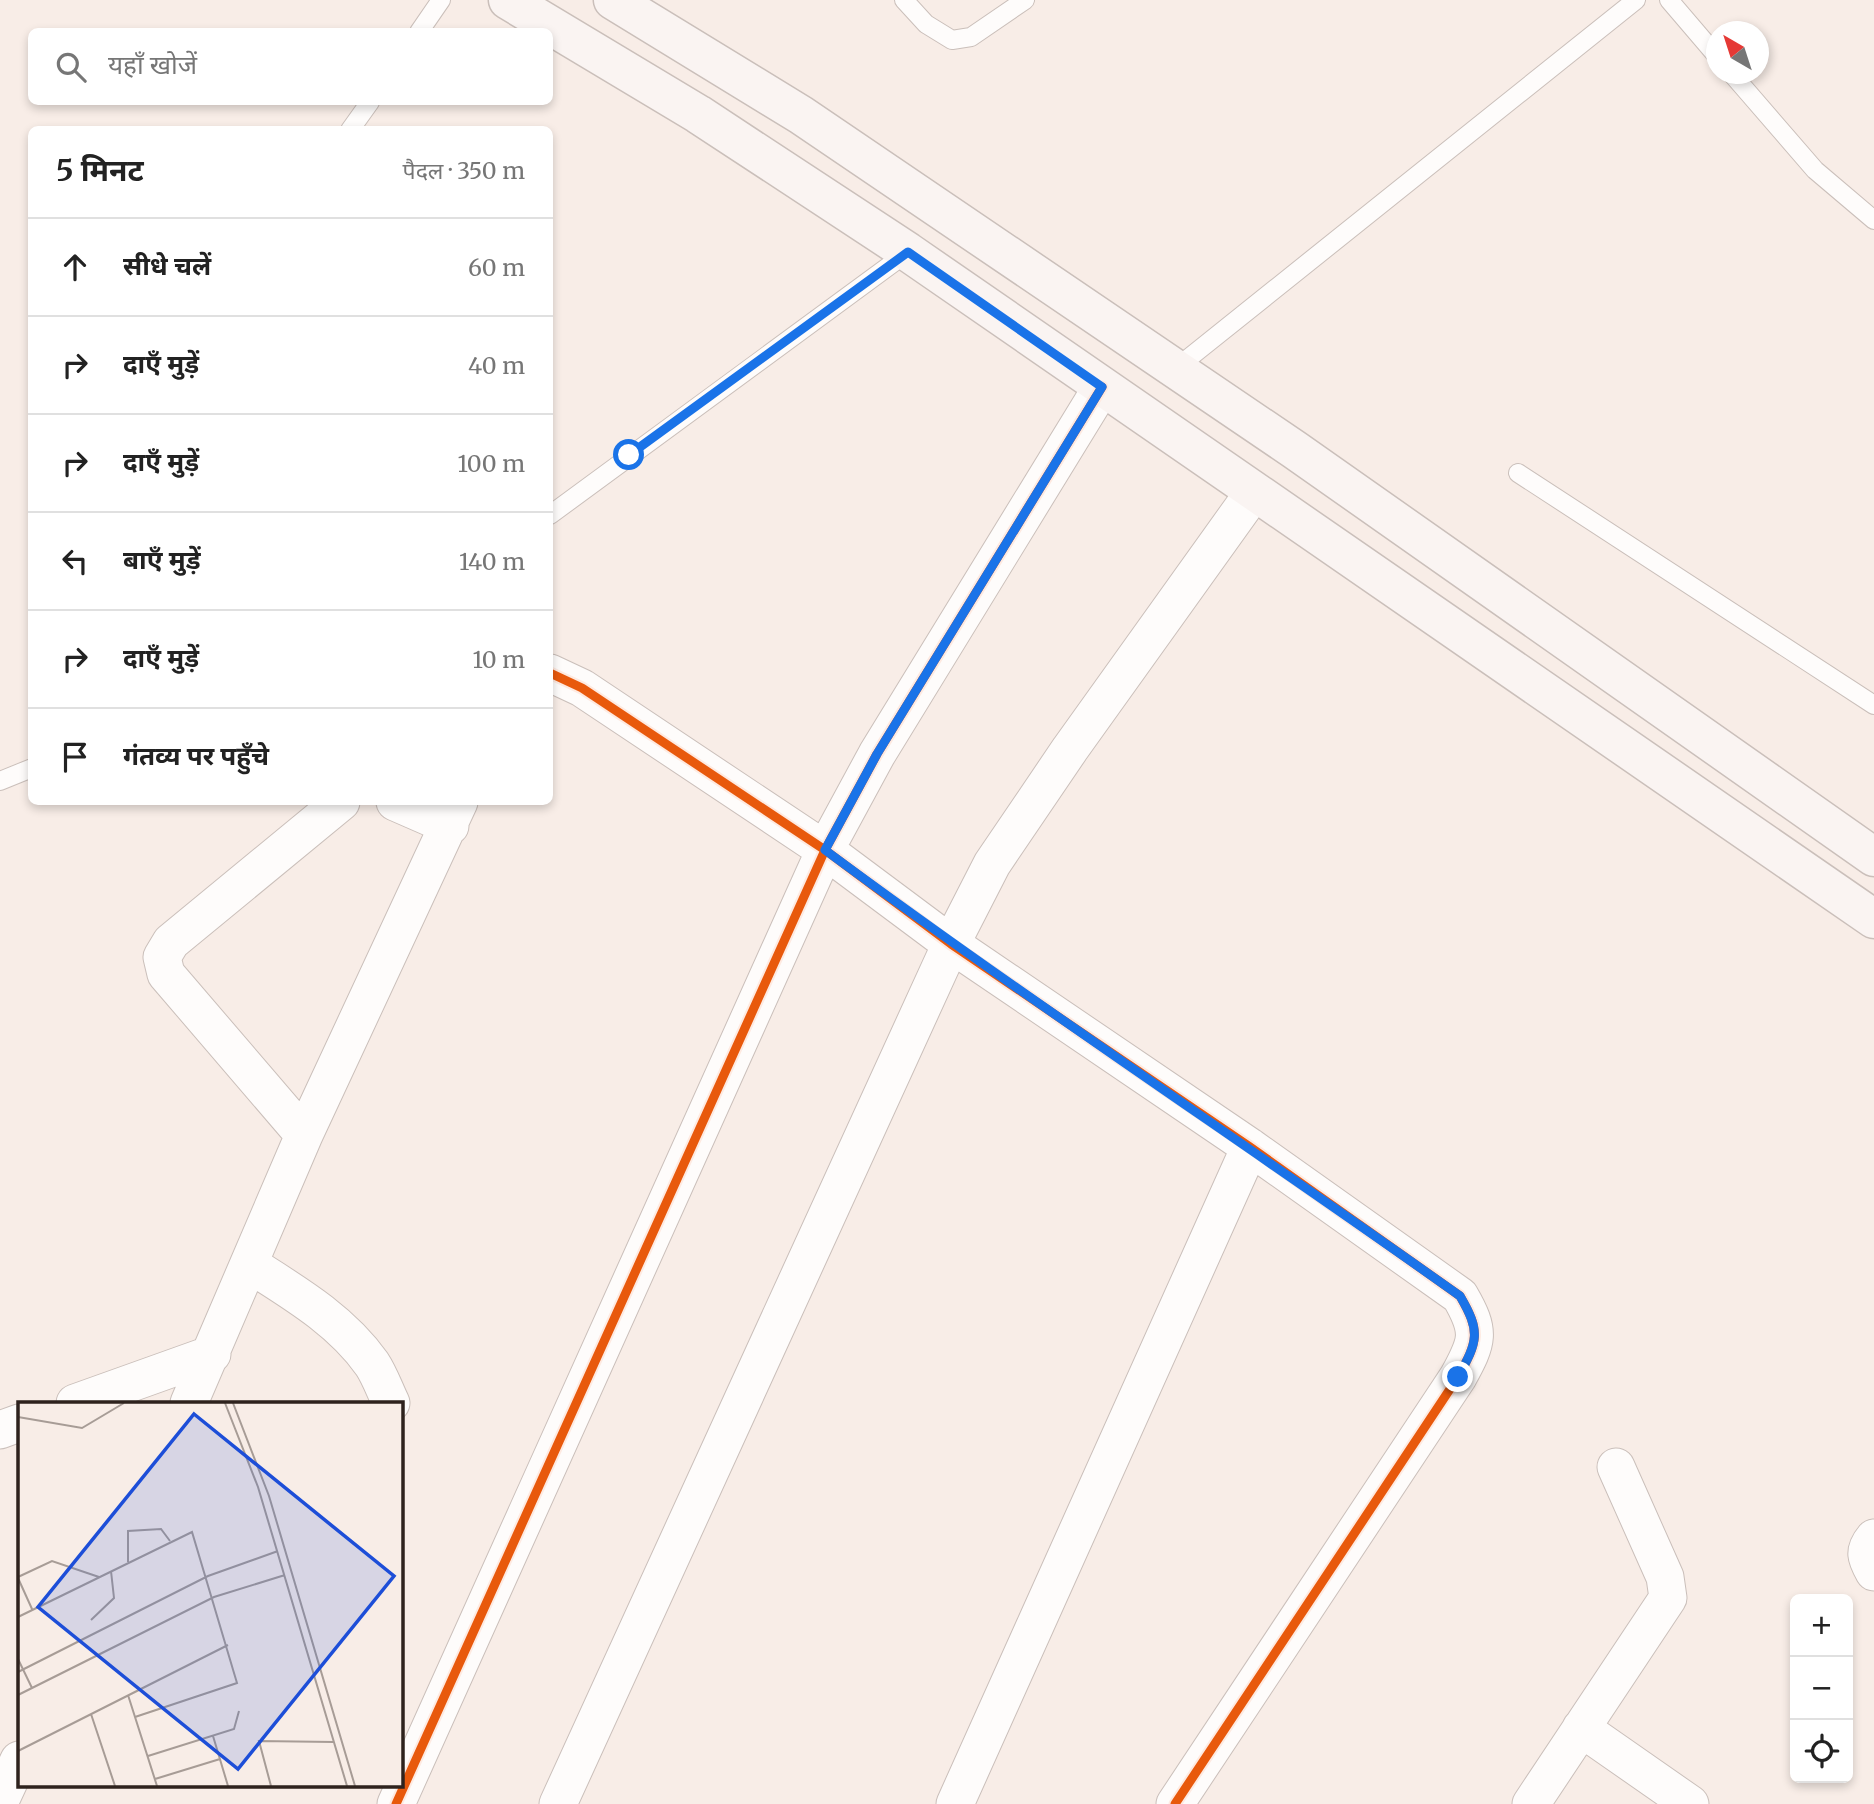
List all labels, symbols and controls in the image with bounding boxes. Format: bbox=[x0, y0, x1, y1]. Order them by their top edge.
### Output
north arrow bbox=[1706, 21, 1769, 84]
search box bbox=[28, 28, 553, 105]
icon: search bbox=[52, 48, 90, 86]
text: यहाँ खोजें bbox=[108, 48, 197, 81]
text: 5 मिनट bbox=[56, 151, 144, 189]
text: पैदल · 350 m bbox=[403, 156, 525, 185]
icon: ahead bbox=[56, 248, 94, 286]
text: सीधे चलें bbox=[123, 249, 211, 282]
text: 60 m bbox=[468, 253, 525, 282]
icon: right bbox=[56, 346, 94, 384]
text: दाएँ मुड़ें bbox=[123, 347, 199, 380]
text: 40 m bbox=[468, 351, 525, 380]
route start bbox=[613, 439, 644, 470]
icon: right bbox=[56, 444, 94, 482]
text: दाएँ मुड़ें bbox=[123, 445, 199, 478]
text: 100 m bbox=[457, 449, 525, 478]
icon: left bbox=[56, 542, 94, 580]
text: बाएँ मुड़ें bbox=[123, 543, 200, 576]
text: 140 m bbox=[459, 547, 525, 576]
icon: right bbox=[56, 640, 94, 678]
text: दाएँ मुड़ें bbox=[123, 641, 199, 674]
text: 10 m bbox=[472, 645, 525, 674]
icon: arrive bbox=[56, 738, 94, 776]
text: गंतव्य पर पहुँचे bbox=[123, 739, 269, 772]
route end bbox=[1442, 1361, 1473, 1392]
inset map bbox=[18, 1402, 402, 1786]
map controls bbox=[1790, 1594, 1853, 1783]
button: + bbox=[1790, 1594, 1853, 1657]
button: − bbox=[1790, 1657, 1853, 1720]
button: locate bbox=[1790, 1720, 1853, 1783]

